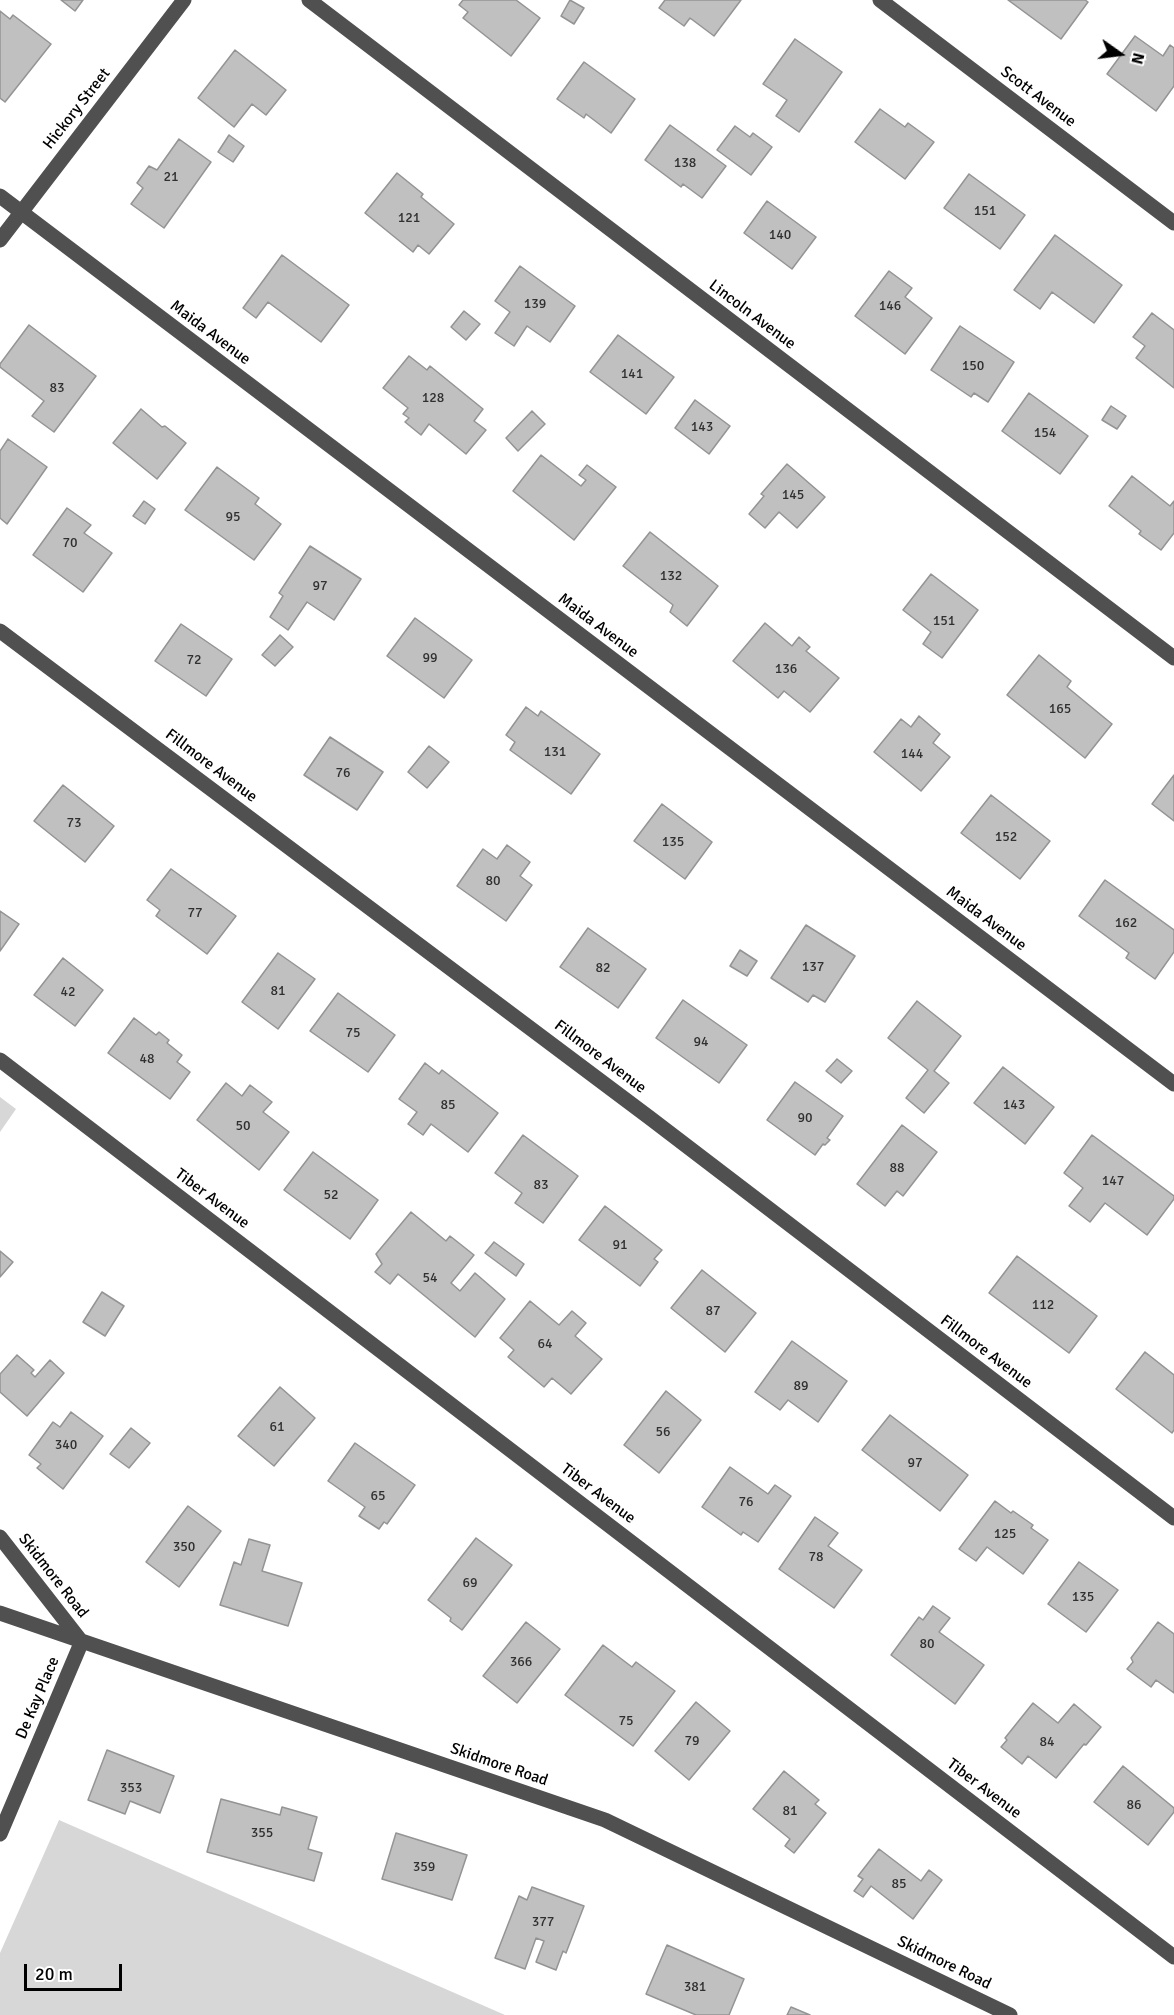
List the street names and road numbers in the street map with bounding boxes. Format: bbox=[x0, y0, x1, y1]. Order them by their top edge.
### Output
street label: Scott Avenue bbox=[997, 62, 1079, 132]
street label: Hickory Street bbox=[39, 65, 115, 153]
street label: Lincoln Avenue bbox=[705, 276, 799, 354]
street label: Maida Avenue bbox=[166, 297, 254, 369]
street label: Maida Avenue bbox=[554, 590, 642, 662]
street label: Fillmore Avenue bbox=[161, 725, 261, 807]
street label: Maida Avenue bbox=[942, 883, 1030, 955]
street label: Fillmore Avenue bbox=[550, 1016, 650, 1098]
street label: Tiber Avenue bbox=[171, 1165, 253, 1233]
street label: Fillmore Avenue bbox=[936, 1311, 1036, 1393]
street label: Tiber Avenue bbox=[557, 1460, 639, 1528]
street label: Skidmore Road bbox=[14, 1530, 92, 1622]
street label: De Kay Place bbox=[12, 1654, 64, 1742]
street label: Skidmore Road bbox=[448, 1739, 550, 1791]
street label: Tiber Avenue bbox=[943, 1755, 1025, 1823]
street label: Skidmore Road bbox=[894, 1932, 994, 1994]

